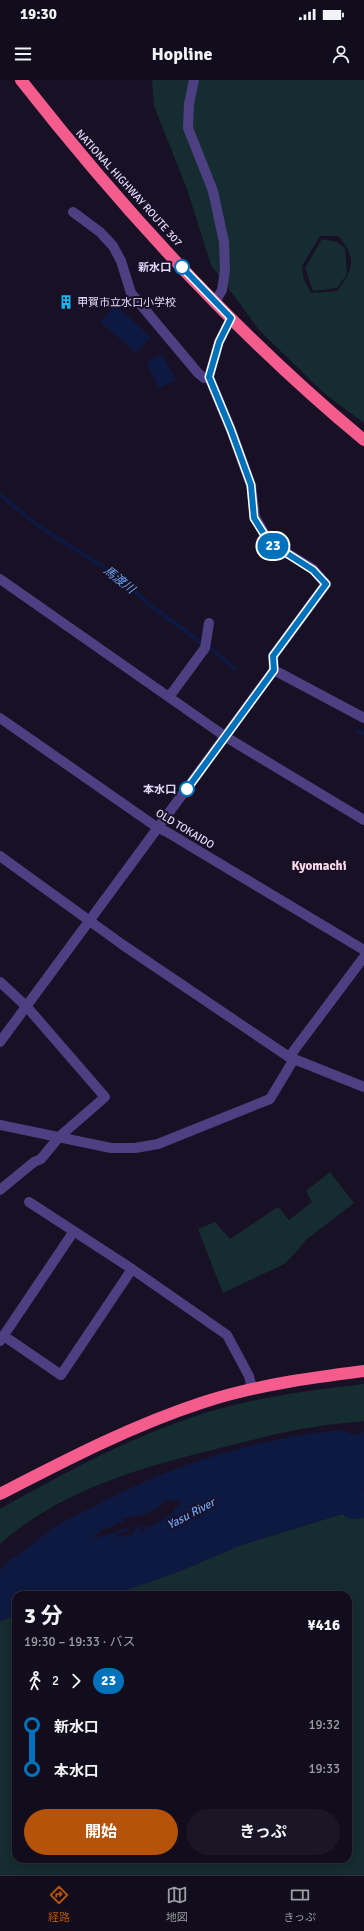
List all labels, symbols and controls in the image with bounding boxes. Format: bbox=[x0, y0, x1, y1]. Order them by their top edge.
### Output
text: 19:30 bbox=[20, 5, 57, 23]
icon: menu bbox=[12, 43, 34, 65]
text: Hopline bbox=[152, 43, 213, 65]
icon: person bbox=[330, 43, 352, 65]
street label: NATIONAL HIGHWAY ROUTE 307 bbox=[73, 127, 185, 249]
marker: 新水口 bbox=[174, 259, 190, 275]
place label: 新水口 bbox=[138, 261, 171, 274]
building icon: 甲賀市立水口小学校 bbox=[58, 294, 74, 310]
place label: 甲賀市立水口小学校 bbox=[77, 296, 176, 309]
line badge: 23 bbox=[255, 533, 291, 559]
text: 23 bbox=[265, 537, 281, 554]
water label: 馬渡川 bbox=[100, 563, 139, 598]
marker: 本水口 bbox=[179, 781, 195, 797]
place label: 本水口 bbox=[143, 783, 176, 796]
street label: OLD TOKAIDO bbox=[154, 807, 216, 851]
district label: Kyomachi bbox=[291, 858, 347, 874]
water label: Yasu River bbox=[164, 1494, 219, 1533]
text: 3 分 bbox=[24, 1602, 63, 1629]
text: ¥416 bbox=[308, 1616, 340, 1634]
text: 19:30 – 19:33 · バス bbox=[24, 1634, 135, 1650]
icon: walk bbox=[24, 1670, 46, 1692]
icon: forward bbox=[65, 1670, 87, 1692]
text: 23 bbox=[101, 1672, 116, 1689]
text: 2 bbox=[52, 1673, 59, 1689]
text: 19:32 bbox=[308, 1717, 340, 1733]
text: 新水口 bbox=[54, 1718, 99, 1736]
text: 19:33 bbox=[308, 1761, 340, 1777]
text: 本水口 bbox=[54, 1762, 99, 1780]
button: 開始 bbox=[24, 1809, 178, 1855]
button: きっぷ bbox=[186, 1809, 340, 1855]
tab: 経路 bbox=[48, 1884, 70, 1924]
tab: 地図 bbox=[166, 1884, 188, 1924]
tab: きっぷ bbox=[284, 1884, 316, 1924]

